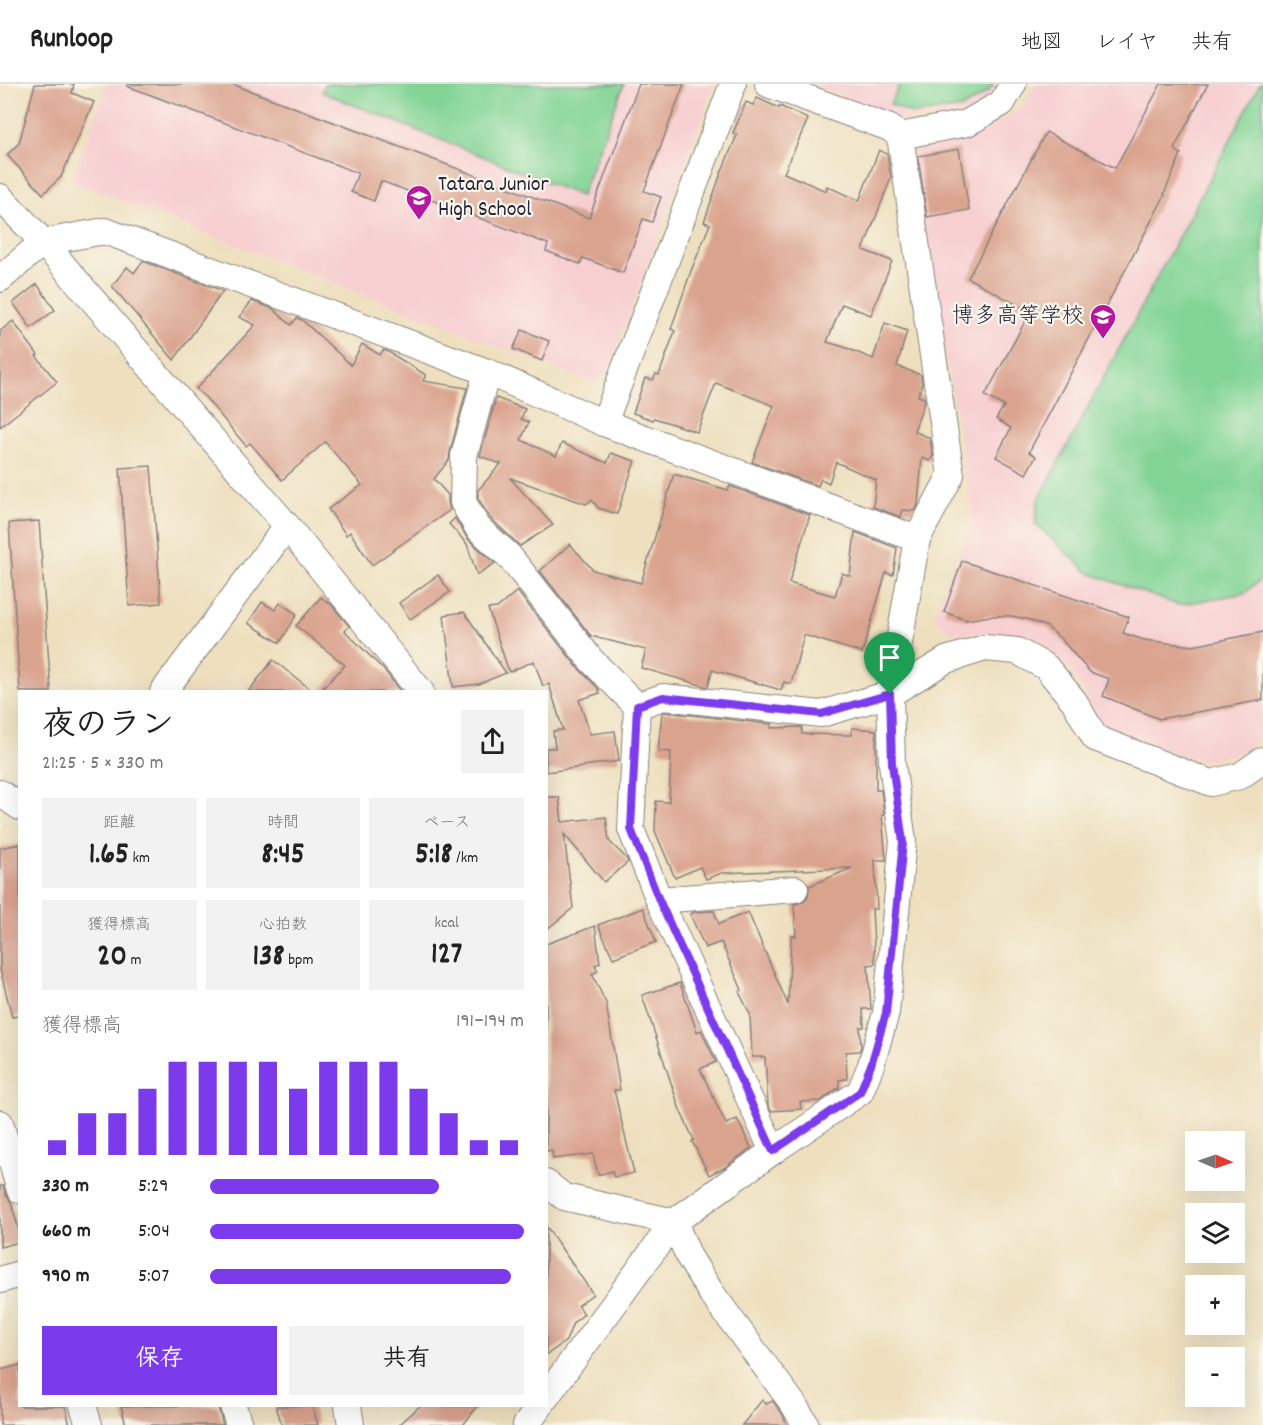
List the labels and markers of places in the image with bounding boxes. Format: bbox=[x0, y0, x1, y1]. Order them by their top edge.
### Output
place label: Tatara Junior High School bbox=[438, 170, 550, 226]
school or university icon: Tatara Junior High School bbox=[404, 183, 434, 221]
place label: 博多高等学校 bbox=[952, 302, 1084, 333]
school or university icon: 博多高等学校 bbox=[1088, 302, 1118, 340]
pin bbox=[864, 632, 915, 694]

